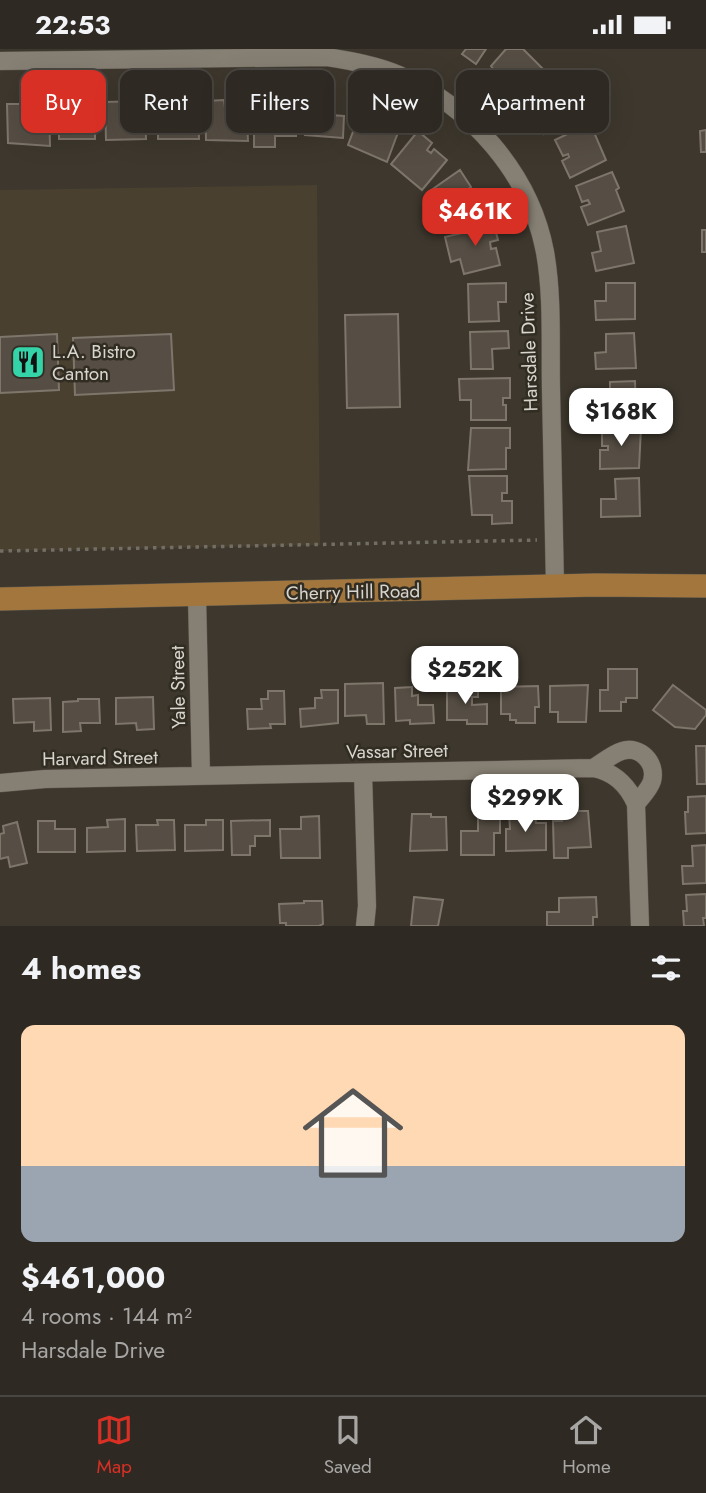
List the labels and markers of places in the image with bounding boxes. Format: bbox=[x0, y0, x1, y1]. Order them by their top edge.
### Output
pin: $461K bbox=[426, 189, 524, 248]
place label: L.A. Bistro Canton bbox=[52, 338, 136, 387]
restaurant icon: L.A. Bistro Canton bbox=[9, 343, 47, 381]
pin: $168K bbox=[572, 389, 670, 448]
pin: $252K bbox=[416, 647, 514, 706]
pin: $299K bbox=[476, 775, 574, 834]

